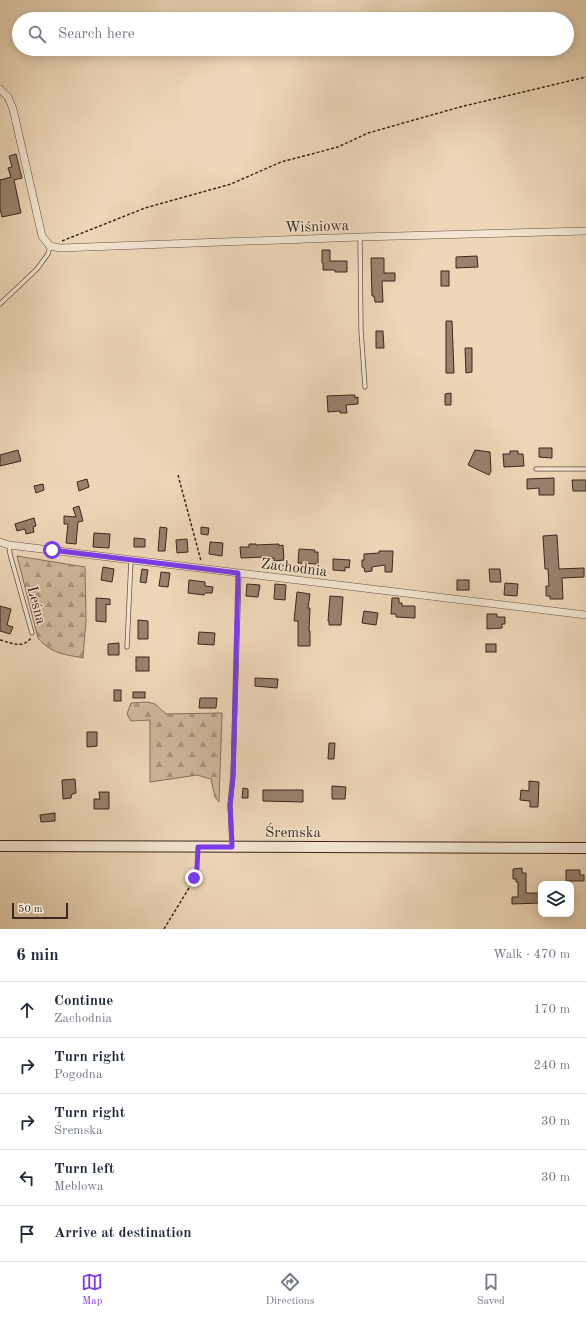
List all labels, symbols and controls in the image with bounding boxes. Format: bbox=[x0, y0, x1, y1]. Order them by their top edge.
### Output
search box bbox=[12, 12, 574, 56]
icon: search bbox=[26, 23, 48, 45]
text: Search here bbox=[58, 27, 135, 42]
street label: Wiśniowa bbox=[285, 219, 350, 236]
route start bbox=[43, 541, 61, 559]
street label: Zachodnia bbox=[260, 557, 328, 580]
street label: Leśna bbox=[23, 585, 48, 627]
street label: Śremska bbox=[265, 822, 322, 841]
route end bbox=[185, 869, 203, 887]
map controls bbox=[538, 881, 574, 917]
button: layers bbox=[538, 881, 574, 917]
scale bar bbox=[12, 901, 68, 920]
text: 50 m bbox=[18, 904, 43, 915]
text: 6 min bbox=[16, 947, 59, 964]
text: Walk · 470 m bbox=[493, 948, 570, 961]
text: Continue bbox=[54, 994, 113, 1009]
icon: ahead bbox=[16, 999, 38, 1021]
text: 170 m bbox=[533, 1003, 570, 1016]
text: Zachodnia bbox=[54, 1012, 112, 1025]
text: Turn right bbox=[54, 1050, 125, 1065]
icon: right bbox=[16, 1055, 38, 1077]
text: 240 m bbox=[533, 1059, 570, 1072]
text: Pogodna bbox=[54, 1068, 102, 1081]
text: Turn right bbox=[54, 1106, 125, 1121]
icon: right bbox=[16, 1111, 38, 1133]
text: 30 m bbox=[541, 1115, 570, 1128]
text: Śremska bbox=[54, 1124, 103, 1137]
text: Turn left bbox=[54, 1162, 114, 1177]
icon: left bbox=[16, 1167, 38, 1189]
text: 30 m bbox=[541, 1171, 570, 1184]
text: Meblowa bbox=[54, 1180, 103, 1193]
icon: arrive bbox=[16, 1223, 38, 1245]
text: Arrive at destination bbox=[54, 1226, 192, 1241]
tab: Map bbox=[81, 1271, 103, 1309]
tab: Directions bbox=[266, 1271, 314, 1309]
tab: Saved bbox=[477, 1271, 505, 1309]

